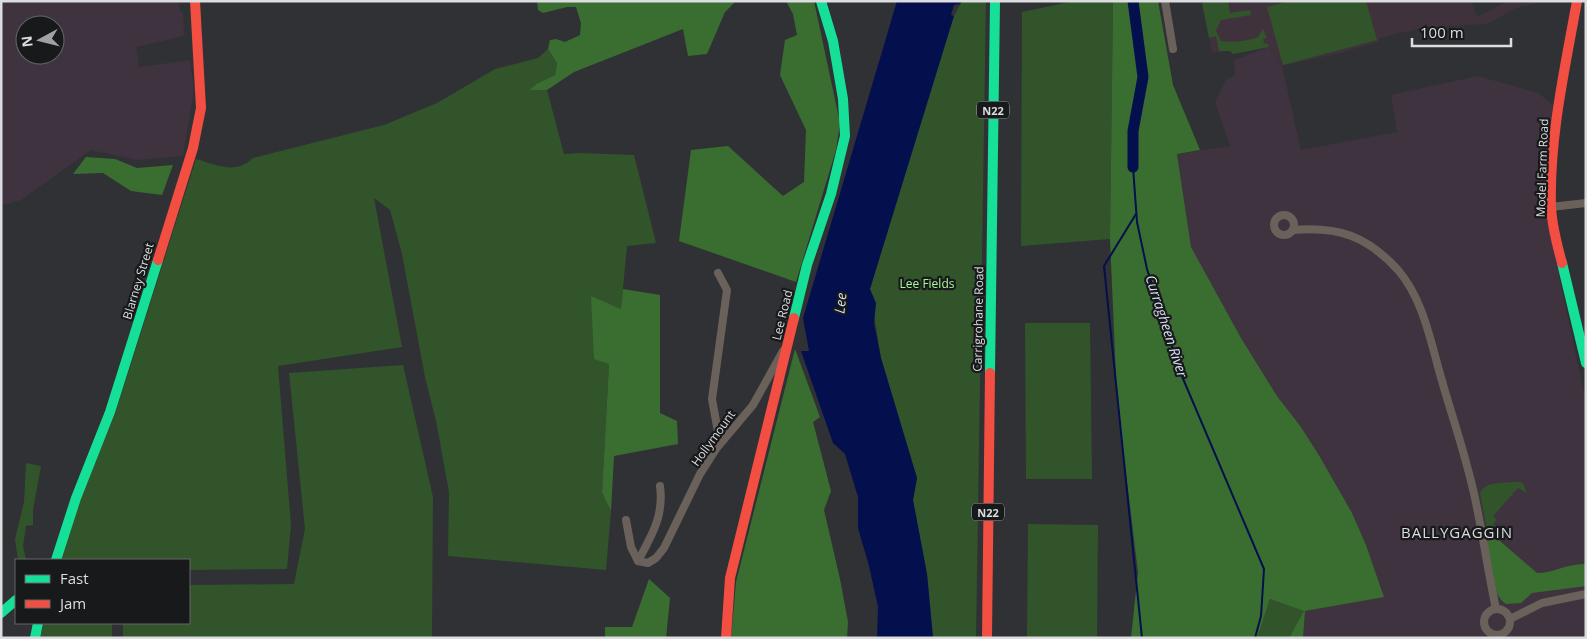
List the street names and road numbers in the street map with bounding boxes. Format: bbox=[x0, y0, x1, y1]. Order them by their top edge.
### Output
road number: N22 bbox=[977, 102, 1009, 118]
street label: Model Farm Road bbox=[1532, 118, 1552, 218]
street label: Blarney Street bbox=[118, 241, 158, 321]
street label: Carrigrohane Road bbox=[969, 266, 987, 372]
street label: Lee Road bbox=[768, 288, 796, 342]
street label: Hollymount bbox=[687, 407, 739, 469]
road number: N22 bbox=[972, 504, 1004, 520]

